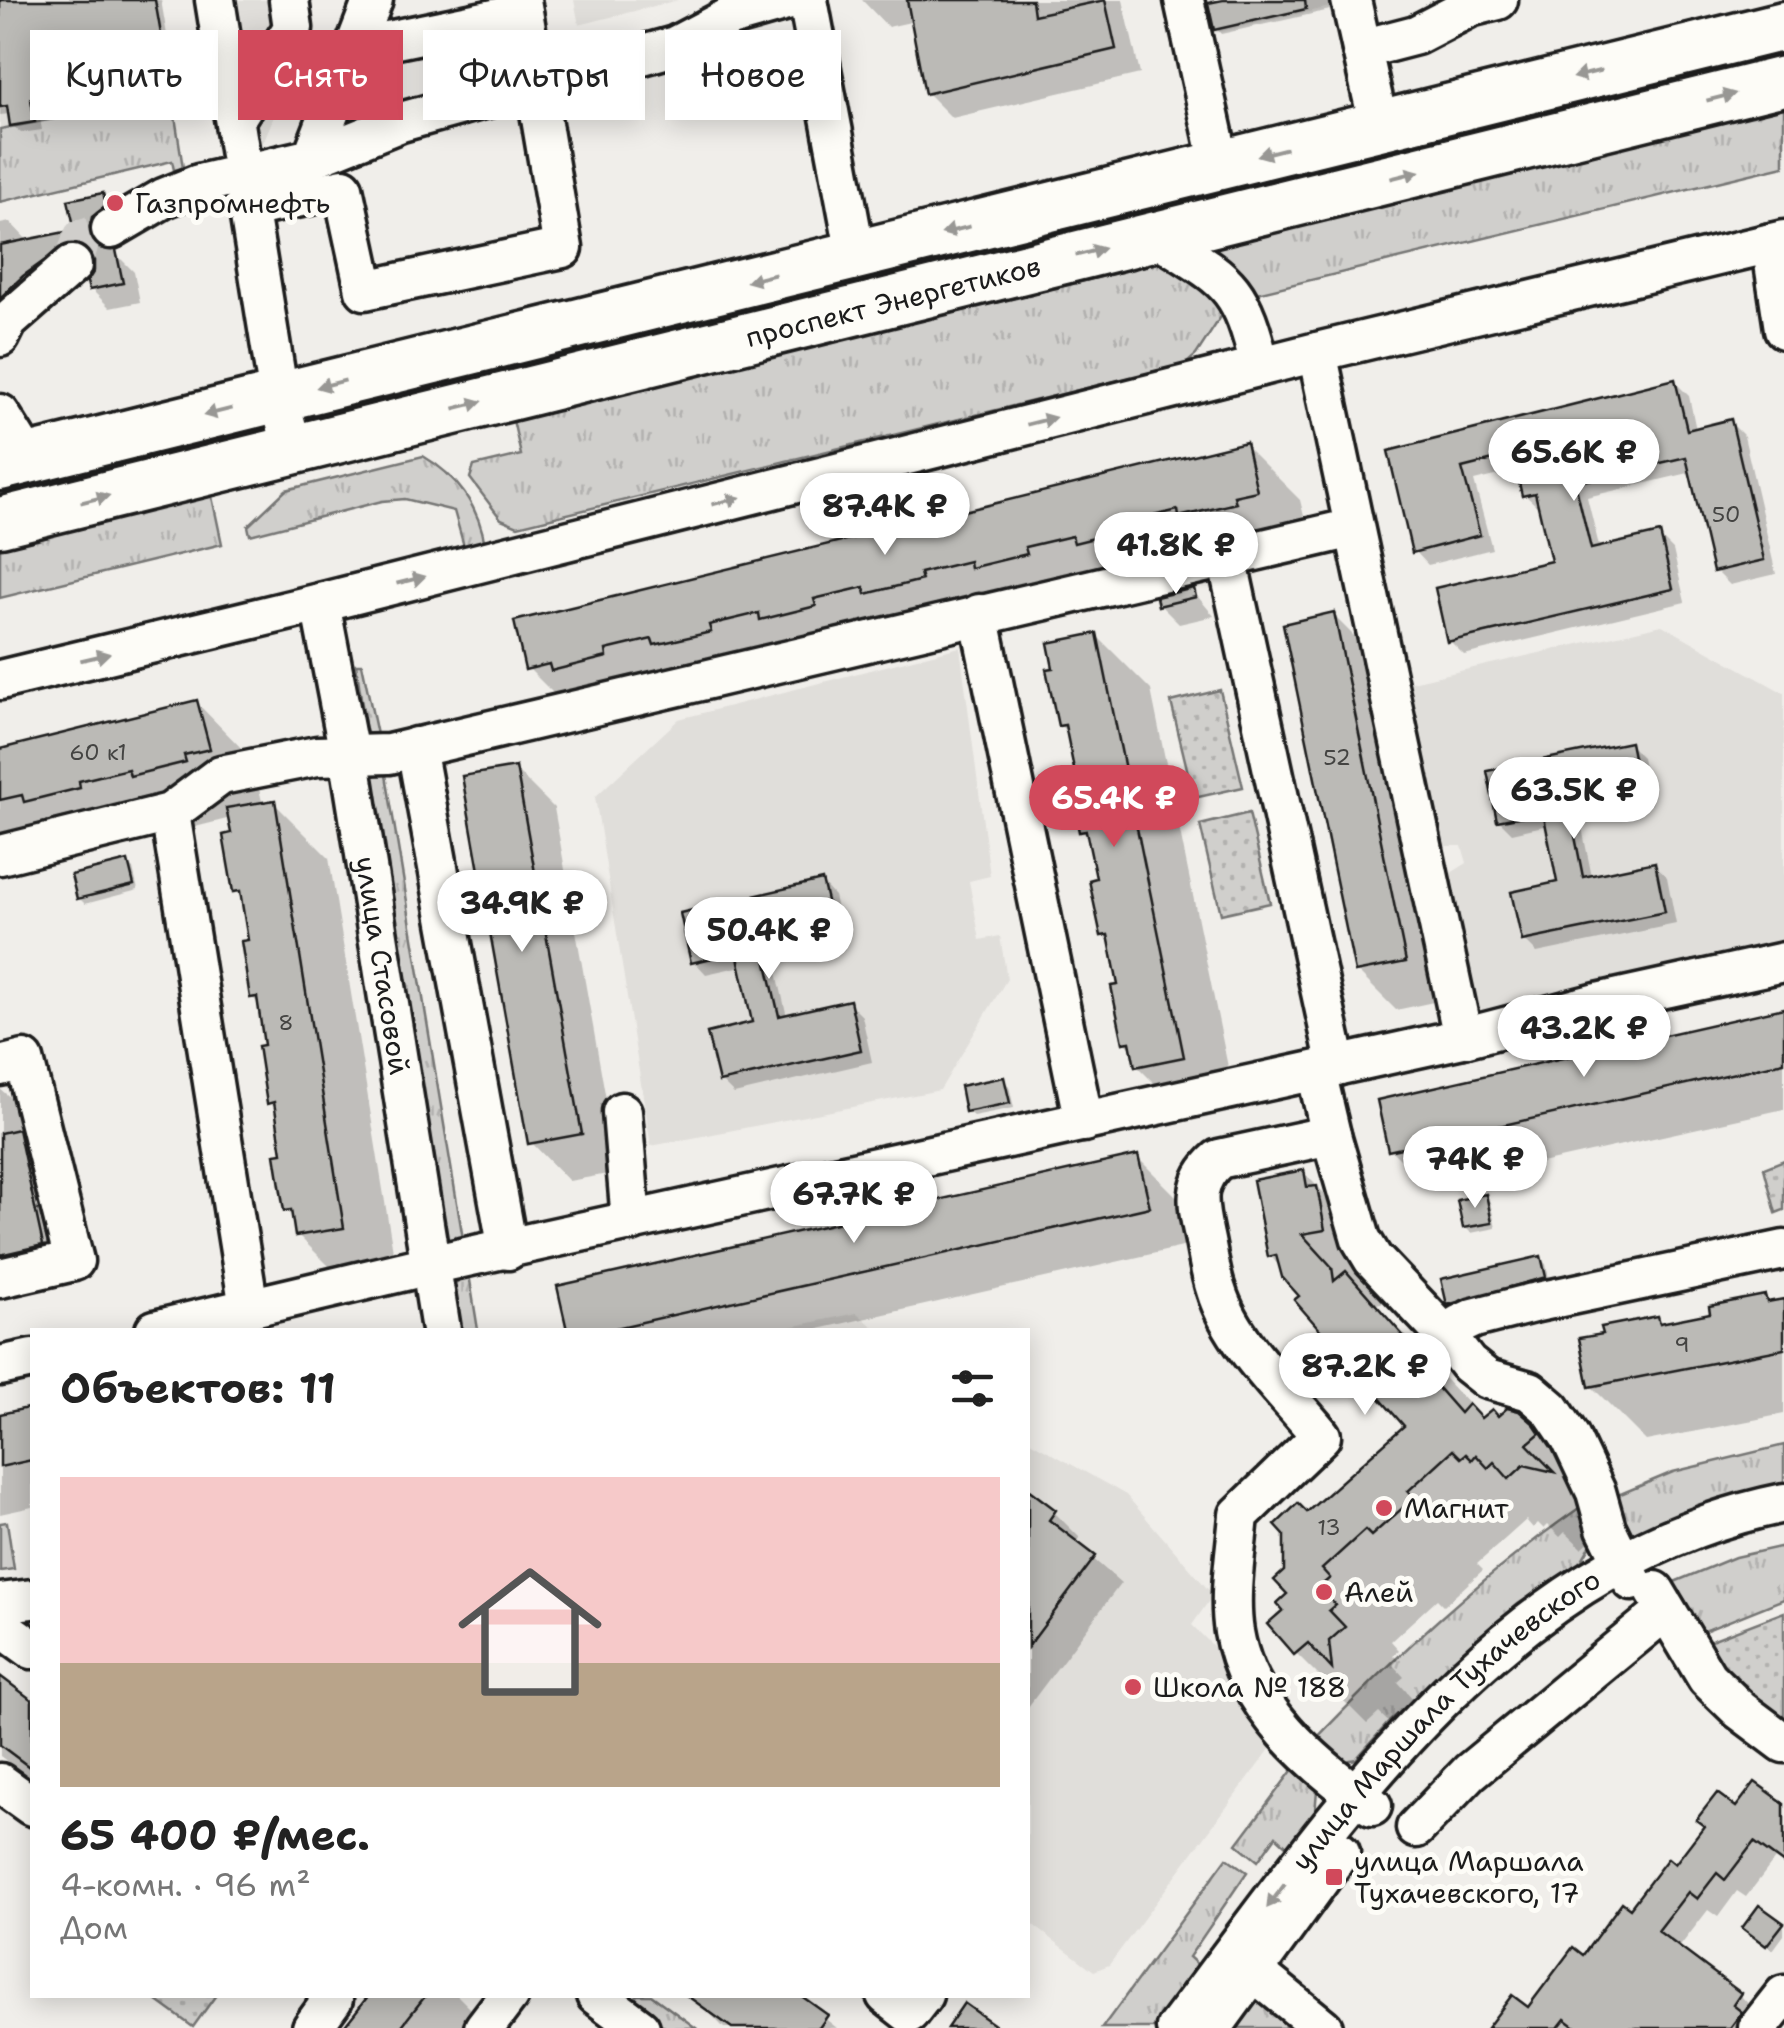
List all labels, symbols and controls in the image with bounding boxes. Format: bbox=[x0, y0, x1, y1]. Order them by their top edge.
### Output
chip: Купить bbox=[30, 30, 218, 120]
chip: Снять bbox=[238, 30, 403, 120]
chip: Фильтры bbox=[423, 30, 645, 120]
chip: Новое bbox=[665, 30, 841, 120]
one-way arrow bbox=[1571, 67, 1602, 83]
one-way arrow bbox=[1706, 89, 1737, 104]
one-way arrow bbox=[1256, 145, 1287, 160]
one-way arrow bbox=[1390, 166, 1421, 182]
place label: Газпромнефть bbox=[135, 184, 330, 222]
marker: Газпромнефть bbox=[104, 192, 126, 214]
one-way arrow bbox=[940, 223, 971, 238]
one-way arrow bbox=[1075, 244, 1106, 259]
street label: проспект Энергетиков bbox=[742, 246, 1045, 356]
one-way arrow bbox=[745, 271, 776, 286]
one-way arrow bbox=[315, 377, 346, 392]
one-way arrow bbox=[453, 397, 484, 412]
one-way arrow bbox=[203, 405, 234, 420]
one-way arrow bbox=[1026, 413, 1057, 429]
pin: 65.6K ₽ bbox=[1482, 419, 1666, 504]
text: 65.6K ₽ bbox=[1510, 430, 1638, 473]
pin: 87.4K ₽ bbox=[793, 473, 977, 558]
text: 87.4K ₽ bbox=[822, 484, 948, 527]
one-way arrow bbox=[80, 491, 111, 506]
one-way arrow bbox=[711, 493, 742, 508]
house number: 50 bbox=[1712, 500, 1740, 529]
pin: 41.8K ₽ bbox=[1084, 512, 1268, 597]
text: 41.8K ₽ bbox=[1116, 523, 1236, 566]
one-way arrow bbox=[396, 572, 427, 587]
one-way arrow bbox=[80, 649, 111, 664]
house number: 60 к1 bbox=[69, 738, 127, 767]
house number: 52 bbox=[1323, 743, 1351, 772]
pin: 63.5K ₽ bbox=[1482, 757, 1666, 842]
pin: 65.4K ₽ bbox=[1022, 765, 1206, 850]
text: 63.5K ₽ bbox=[1510, 768, 1638, 811]
text: 65.4K ₽ bbox=[1051, 776, 1177, 819]
street label: улица Стасовой bbox=[347, 854, 419, 1078]
pin: 34.9K ₽ bbox=[430, 870, 614, 955]
text: 34.9K ₽ bbox=[459, 881, 585, 924]
pin: 50.4K ₽ bbox=[677, 897, 861, 982]
text: 50.4K ₽ bbox=[706, 908, 832, 951]
pin: 43.2K ₽ bbox=[1492, 995, 1676, 1080]
text: 43.2K ₽ bbox=[1520, 1006, 1648, 1049]
house number: 8 bbox=[278, 1008, 294, 1037]
pin: 74K ₽ bbox=[1405, 1126, 1545, 1211]
text: 74K ₽ bbox=[1425, 1137, 1525, 1180]
pin: 67.7K ₽ bbox=[762, 1161, 946, 1246]
text: 67.7K ₽ bbox=[792, 1172, 916, 1215]
house number: 9 bbox=[1674, 1330, 1690, 1359]
pin: 87.2K ₽ bbox=[1273, 1333, 1457, 1418]
text: 87.2K ₽ bbox=[1301, 1344, 1429, 1387]
text: Объектов: 11 bbox=[60, 1360, 336, 1416]
icon: filters bbox=[945, 1361, 1000, 1416]
place label: Магнит bbox=[1404, 1489, 1509, 1527]
marker: Магнит bbox=[1373, 1497, 1395, 1519]
house number: 13 bbox=[1317, 1513, 1341, 1542]
icon: home bbox=[440, 1542, 620, 1722]
street label: улица Маршала Тухачевского bbox=[1282, 1560, 1607, 1878]
place label: Алей bbox=[1344, 1573, 1414, 1611]
marker: Алей bbox=[1313, 1581, 1335, 1603]
place label: Школа № 188 bbox=[1153, 1668, 1346, 1706]
marker: Школа № 188 bbox=[1122, 1676, 1144, 1698]
text: 65 400 ₽/мес. bbox=[60, 1807, 370, 1863]
place label: улица Маршала Тухачевского, 17 bbox=[1354, 1842, 1584, 1912]
text: 4-комн. · 96 m² bbox=[60, 1863, 311, 1906]
marker: улица Маршала Тухачевского, 17 bbox=[1323, 1866, 1345, 1888]
one-way arrow bbox=[1267, 1883, 1287, 1909]
text: Дом bbox=[60, 1906, 128, 1949]

